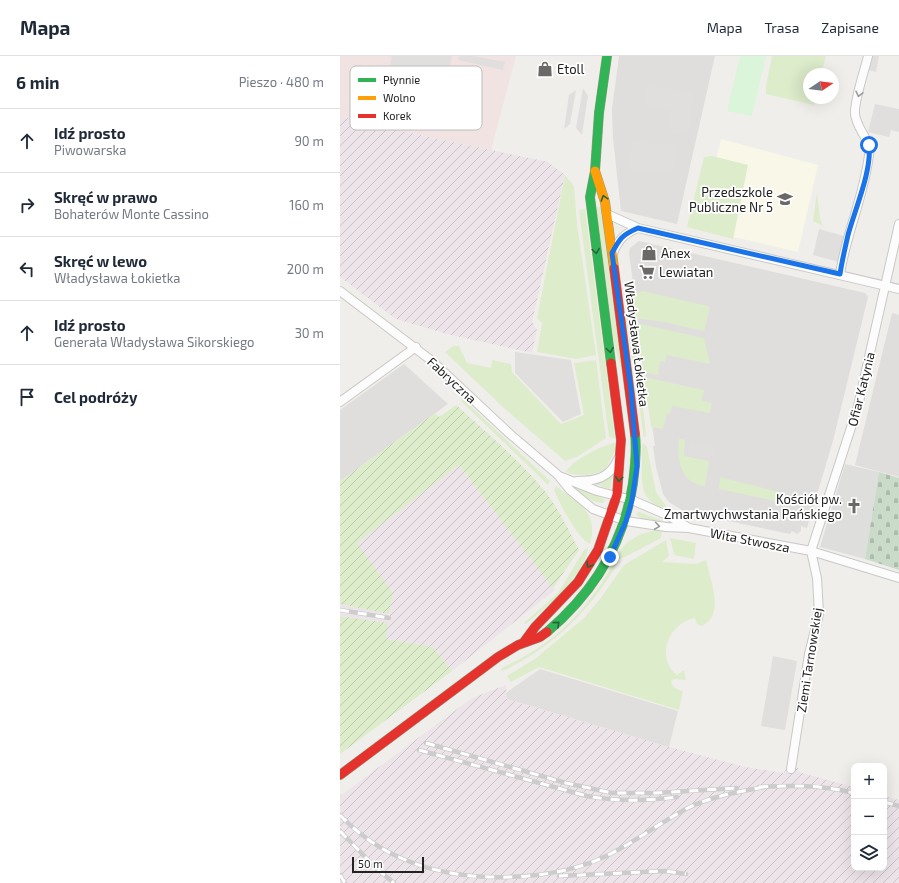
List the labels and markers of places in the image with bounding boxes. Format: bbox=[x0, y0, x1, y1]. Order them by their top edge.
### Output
shop icon: Etoll bbox=[536, 60, 554, 78]
place label: Etoll bbox=[557, 61, 584, 77]
place label: Przedszkole Publiczne Nr 5 bbox=[689, 184, 773, 215]
school or university icon: Przedszkole Publiczne Nr 5 bbox=[776, 190, 794, 208]
shop icon: Anex bbox=[640, 244, 658, 262]
place label: Anex bbox=[661, 245, 691, 261]
supermarket icon: Lewiatan bbox=[638, 263, 656, 281]
place label: Lewiatan bbox=[659, 264, 713, 280]
place label: Kościół pw. Zmartwychwstania Pańskiego bbox=[664, 491, 842, 522]
church icon: Kościół pw. Zmartwychwstania Pańskiego bbox=[845, 497, 863, 515]

